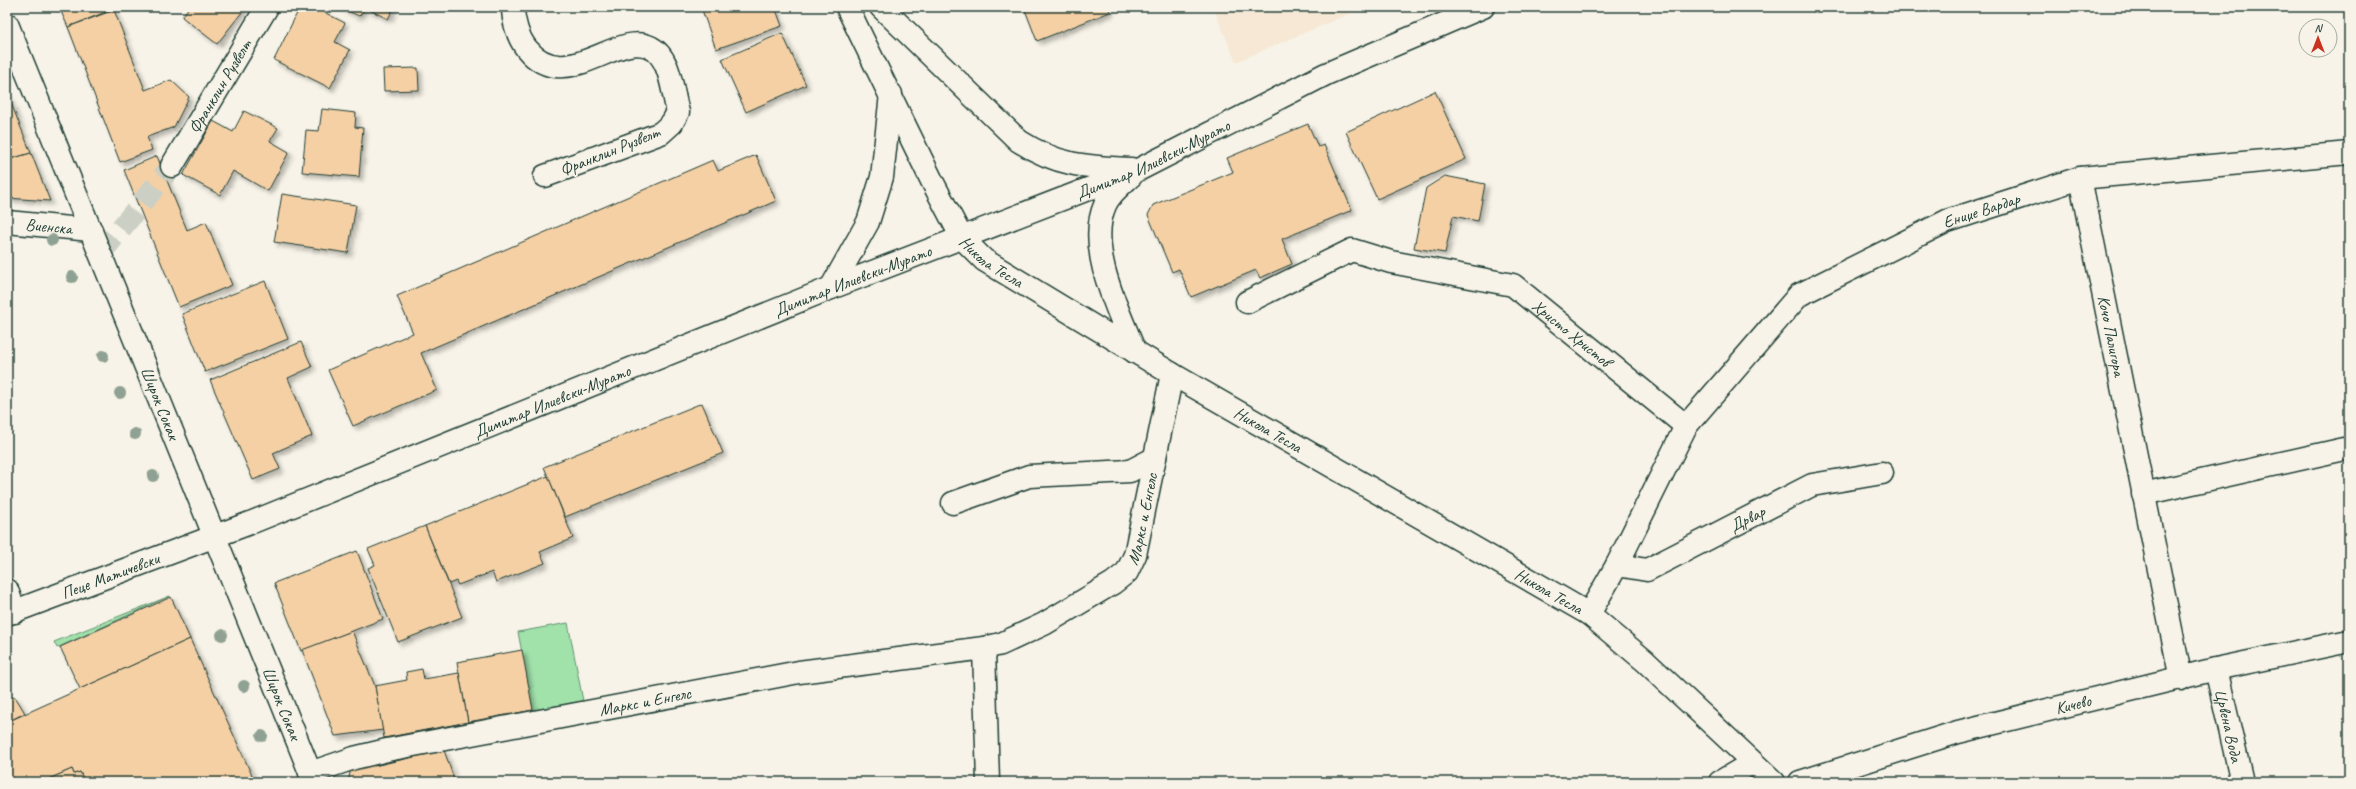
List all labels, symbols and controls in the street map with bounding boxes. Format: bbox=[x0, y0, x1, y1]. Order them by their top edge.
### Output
north arrow bbox=[2298, 18, 2338, 58]
text: N bbox=[2315, 21, 2324, 35]
street label: Франклин Рузвелт bbox=[183, 35, 256, 137]
street label: Димитар Илиевски-Мурато bbox=[1073, 114, 1234, 203]
street label: Франклин Рузвелт bbox=[557, 121, 664, 181]
street label: Ениџе Вардар bbox=[1940, 187, 2024, 232]
street label: Виенска bbox=[25, 213, 75, 239]
street label: Никола Тесла bbox=[955, 231, 1028, 292]
street label: Димитар Илиевски-Мурато bbox=[771, 240, 935, 321]
street label: Кочо Палигора bbox=[2093, 294, 2131, 380]
street label: Христо Христов bbox=[1528, 295, 1618, 374]
street label: Димитар Илиевски-Мурато bbox=[470, 359, 634, 442]
street label: Широк Сокак bbox=[136, 363, 185, 444]
street label: Никола Тесла bbox=[1231, 402, 1307, 458]
street label: Маркс и Енгелс bbox=[1122, 470, 1162, 568]
street label: Дрвар bbox=[1726, 500, 1770, 536]
street label: Пеце Матичевски bbox=[58, 547, 164, 603]
street label: Никола Тесла bbox=[1511, 563, 1588, 619]
street label: Широк Сокак bbox=[258, 664, 307, 745]
street label: Маркс и Енгелс bbox=[597, 682, 693, 720]
street label: Црвена Вода bbox=[2210, 687, 2248, 766]
street label: Кичево bbox=[2053, 689, 2094, 718]

